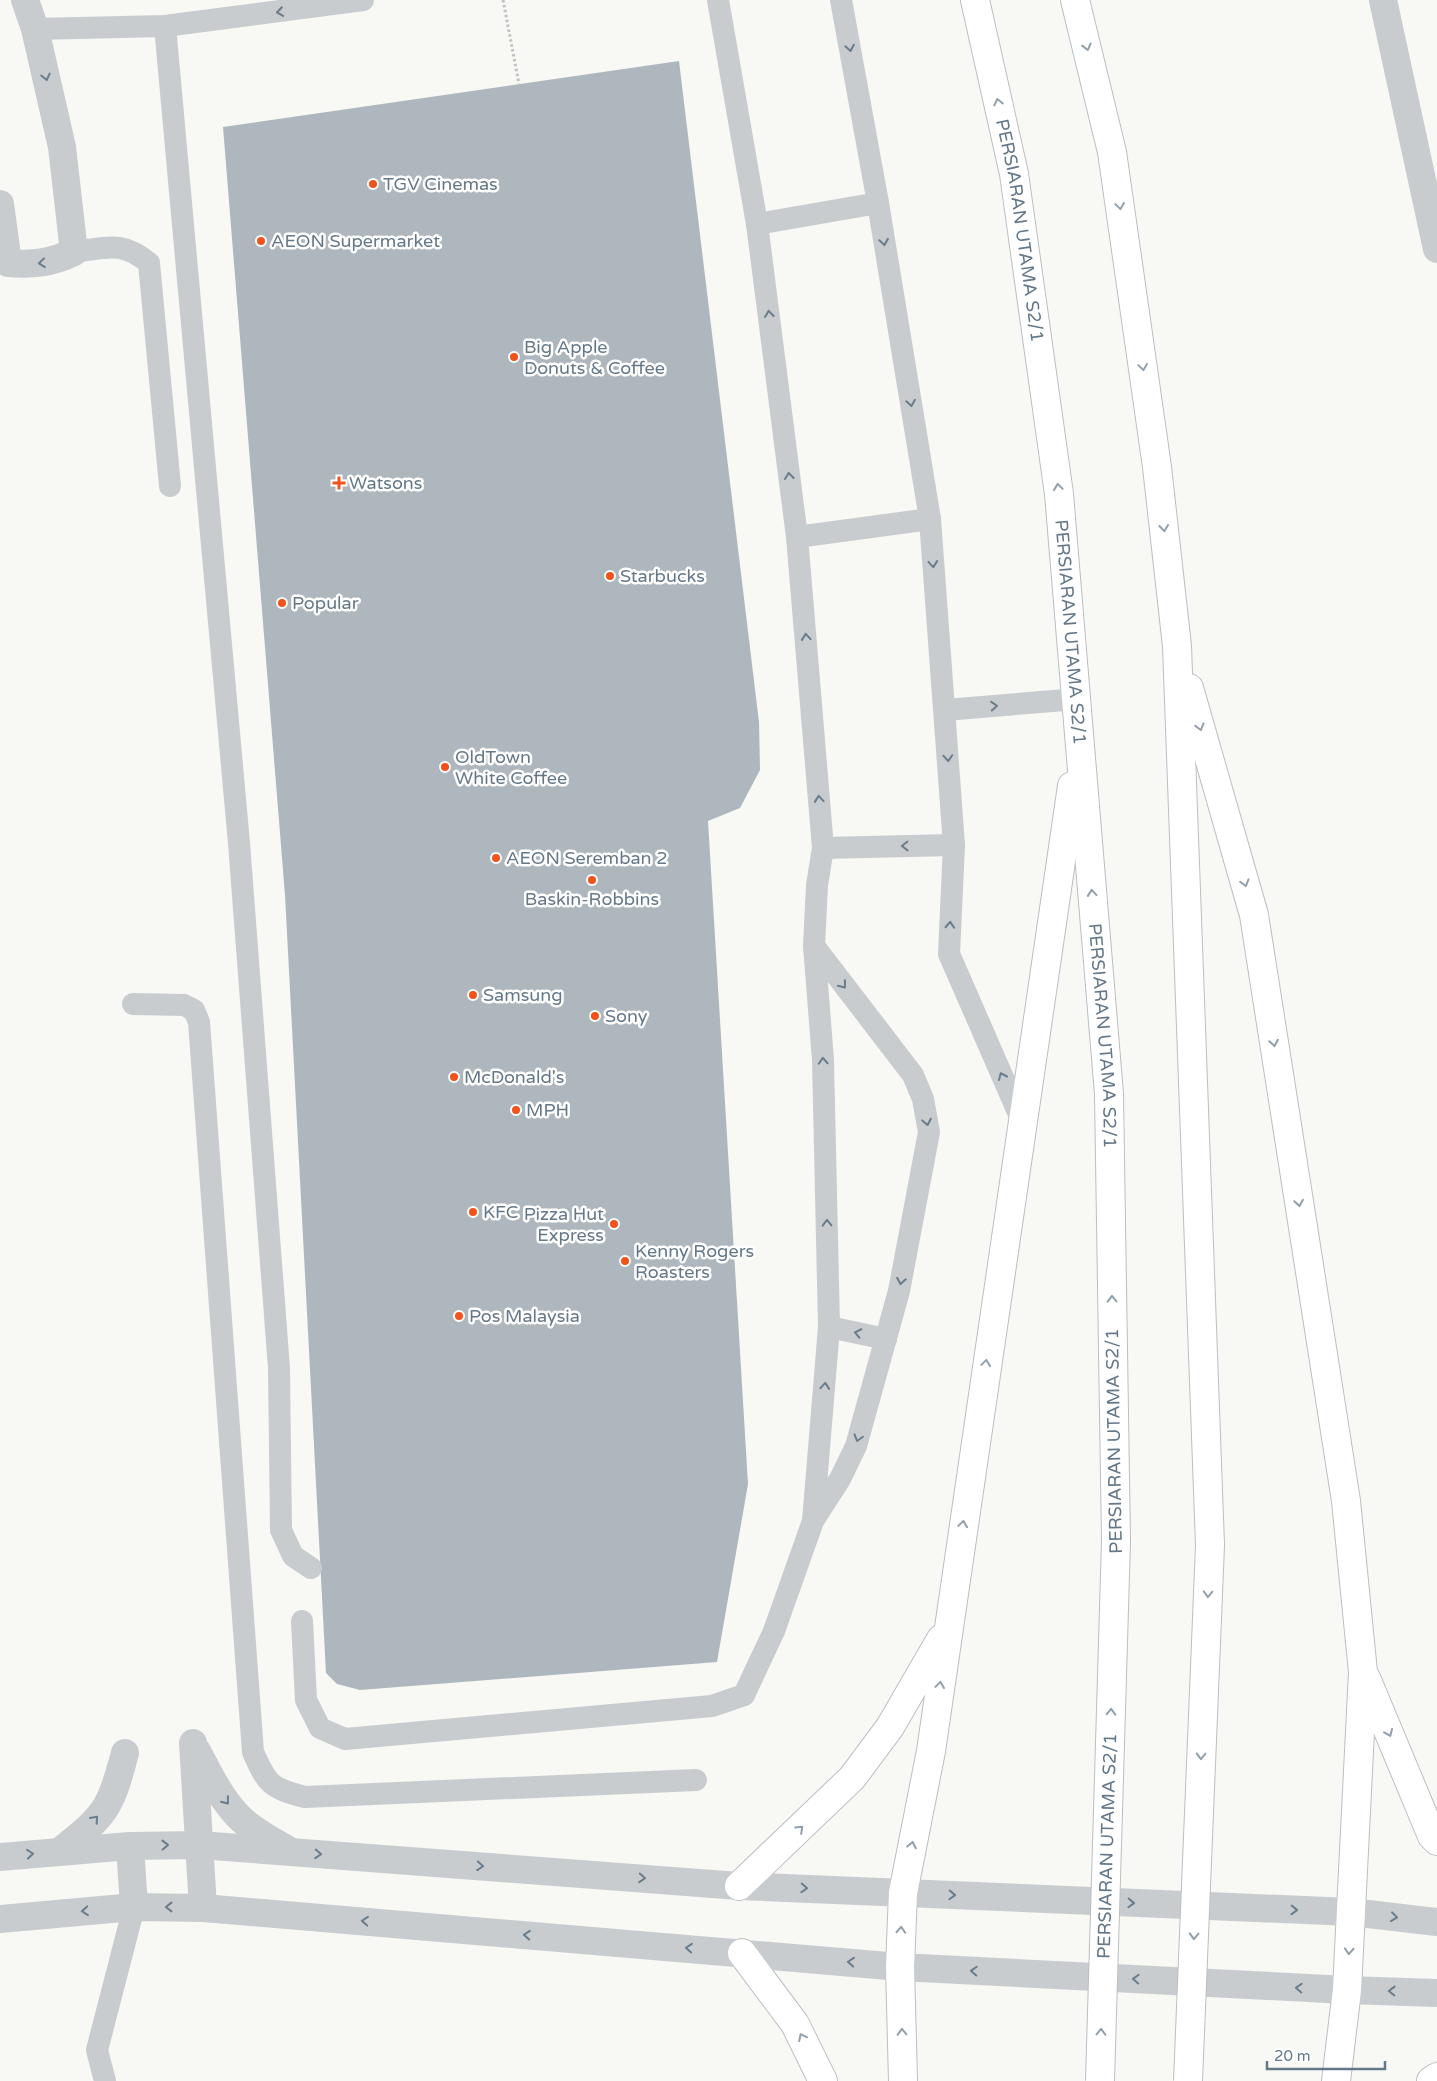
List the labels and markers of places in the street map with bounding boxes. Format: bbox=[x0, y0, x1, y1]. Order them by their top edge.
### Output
place label: TGV Cinemas bbox=[383, 173, 498, 195]
marker: TGV Cinemas bbox=[367, 178, 379, 190]
place label: AEON Supermarket bbox=[271, 230, 440, 252]
marker: AEON Supermarket bbox=[255, 235, 267, 247]
place label: Big Apple Donuts & Coffee bbox=[524, 336, 665, 379]
marker: Big Apple Donuts & Coffee bbox=[508, 351, 520, 363]
place label: Watsons bbox=[349, 472, 422, 494]
marker: Watsons bbox=[333, 477, 345, 489]
place label: Starbucks bbox=[620, 565, 705, 587]
marker: Starbucks bbox=[604, 570, 616, 582]
place label: Popular bbox=[292, 592, 359, 614]
marker: Popular bbox=[276, 597, 288, 609]
place label: OldTown White Coffee bbox=[455, 746, 567, 789]
marker: OldTown White Coffee bbox=[439, 761, 451, 773]
place label: AEON Seremban 2 bbox=[506, 847, 668, 869]
marker: AEON Seremban 2 bbox=[490, 852, 502, 864]
marker: Baskin-Robbins bbox=[586, 874, 598, 886]
place label: Baskin-Robbins bbox=[525, 888, 659, 910]
place label: Samsung bbox=[483, 984, 563, 1006]
marker: Samsung bbox=[467, 989, 479, 1001]
place label: Sony bbox=[605, 1005, 648, 1027]
marker: Sony bbox=[589, 1010, 601, 1022]
place label: McDonald's bbox=[464, 1066, 564, 1088]
marker: McDonald's bbox=[448, 1071, 460, 1083]
place label: MPH bbox=[526, 1099, 569, 1121]
marker: MPH bbox=[510, 1104, 522, 1116]
place label: KFC bbox=[483, 1201, 518, 1223]
place label: Pizza Hut Express bbox=[524, 1203, 604, 1246]
marker: KFC bbox=[467, 1206, 479, 1218]
marker: Pizza Hut Express bbox=[608, 1218, 620, 1230]
place label: Kenny Rogers Roasters bbox=[635, 1240, 754, 1283]
marker: Kenny Rogers Roasters bbox=[619, 1255, 631, 1267]
place label: Pos Malaysia bbox=[469, 1305, 580, 1327]
marker: Pos Malaysia bbox=[453, 1310, 465, 1322]

